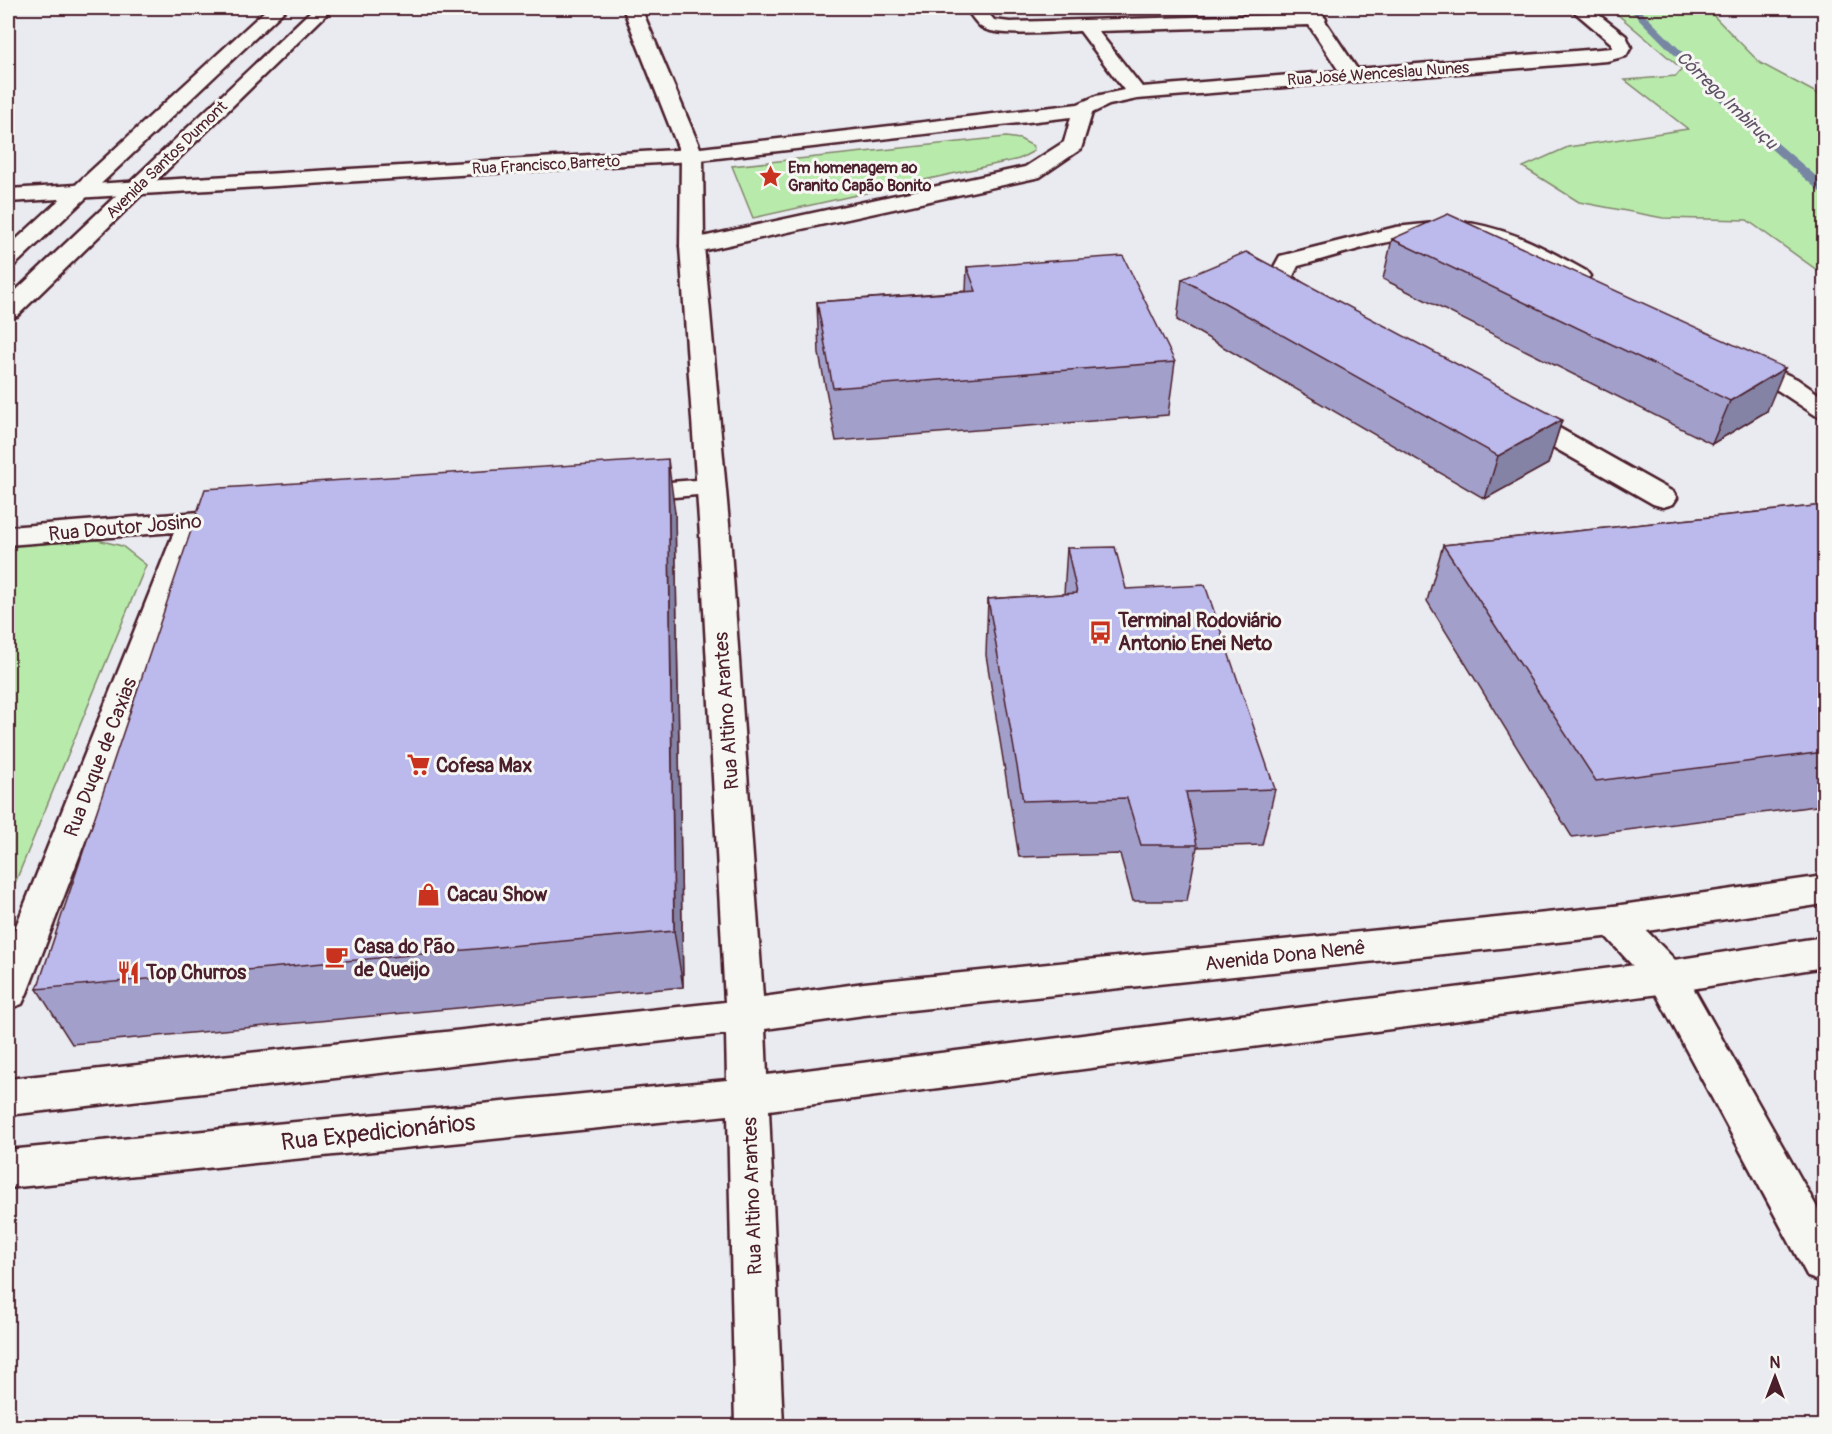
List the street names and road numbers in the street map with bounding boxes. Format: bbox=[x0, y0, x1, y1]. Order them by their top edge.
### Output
street label: Rua José Wenceslau Nunes bbox=[1286, 58, 1470, 90]
street label: Avenida Santos Dumont bbox=[102, 96, 232, 223]
street label: Rua Francisco Barreto bbox=[471, 151, 621, 179]
street label: Rua Doutor Josino bbox=[47, 508, 203, 547]
street label: Rua Altino Arantes bbox=[709, 631, 744, 791]
street label: Rua Duque de Caxias bbox=[59, 674, 142, 840]
street label: Avenida Dona Nenê bbox=[1203, 935, 1367, 976]
street label: Rua Expedicionários bbox=[279, 1108, 477, 1157]
street label: Rua Altino Arantes bbox=[737, 1117, 768, 1275]

